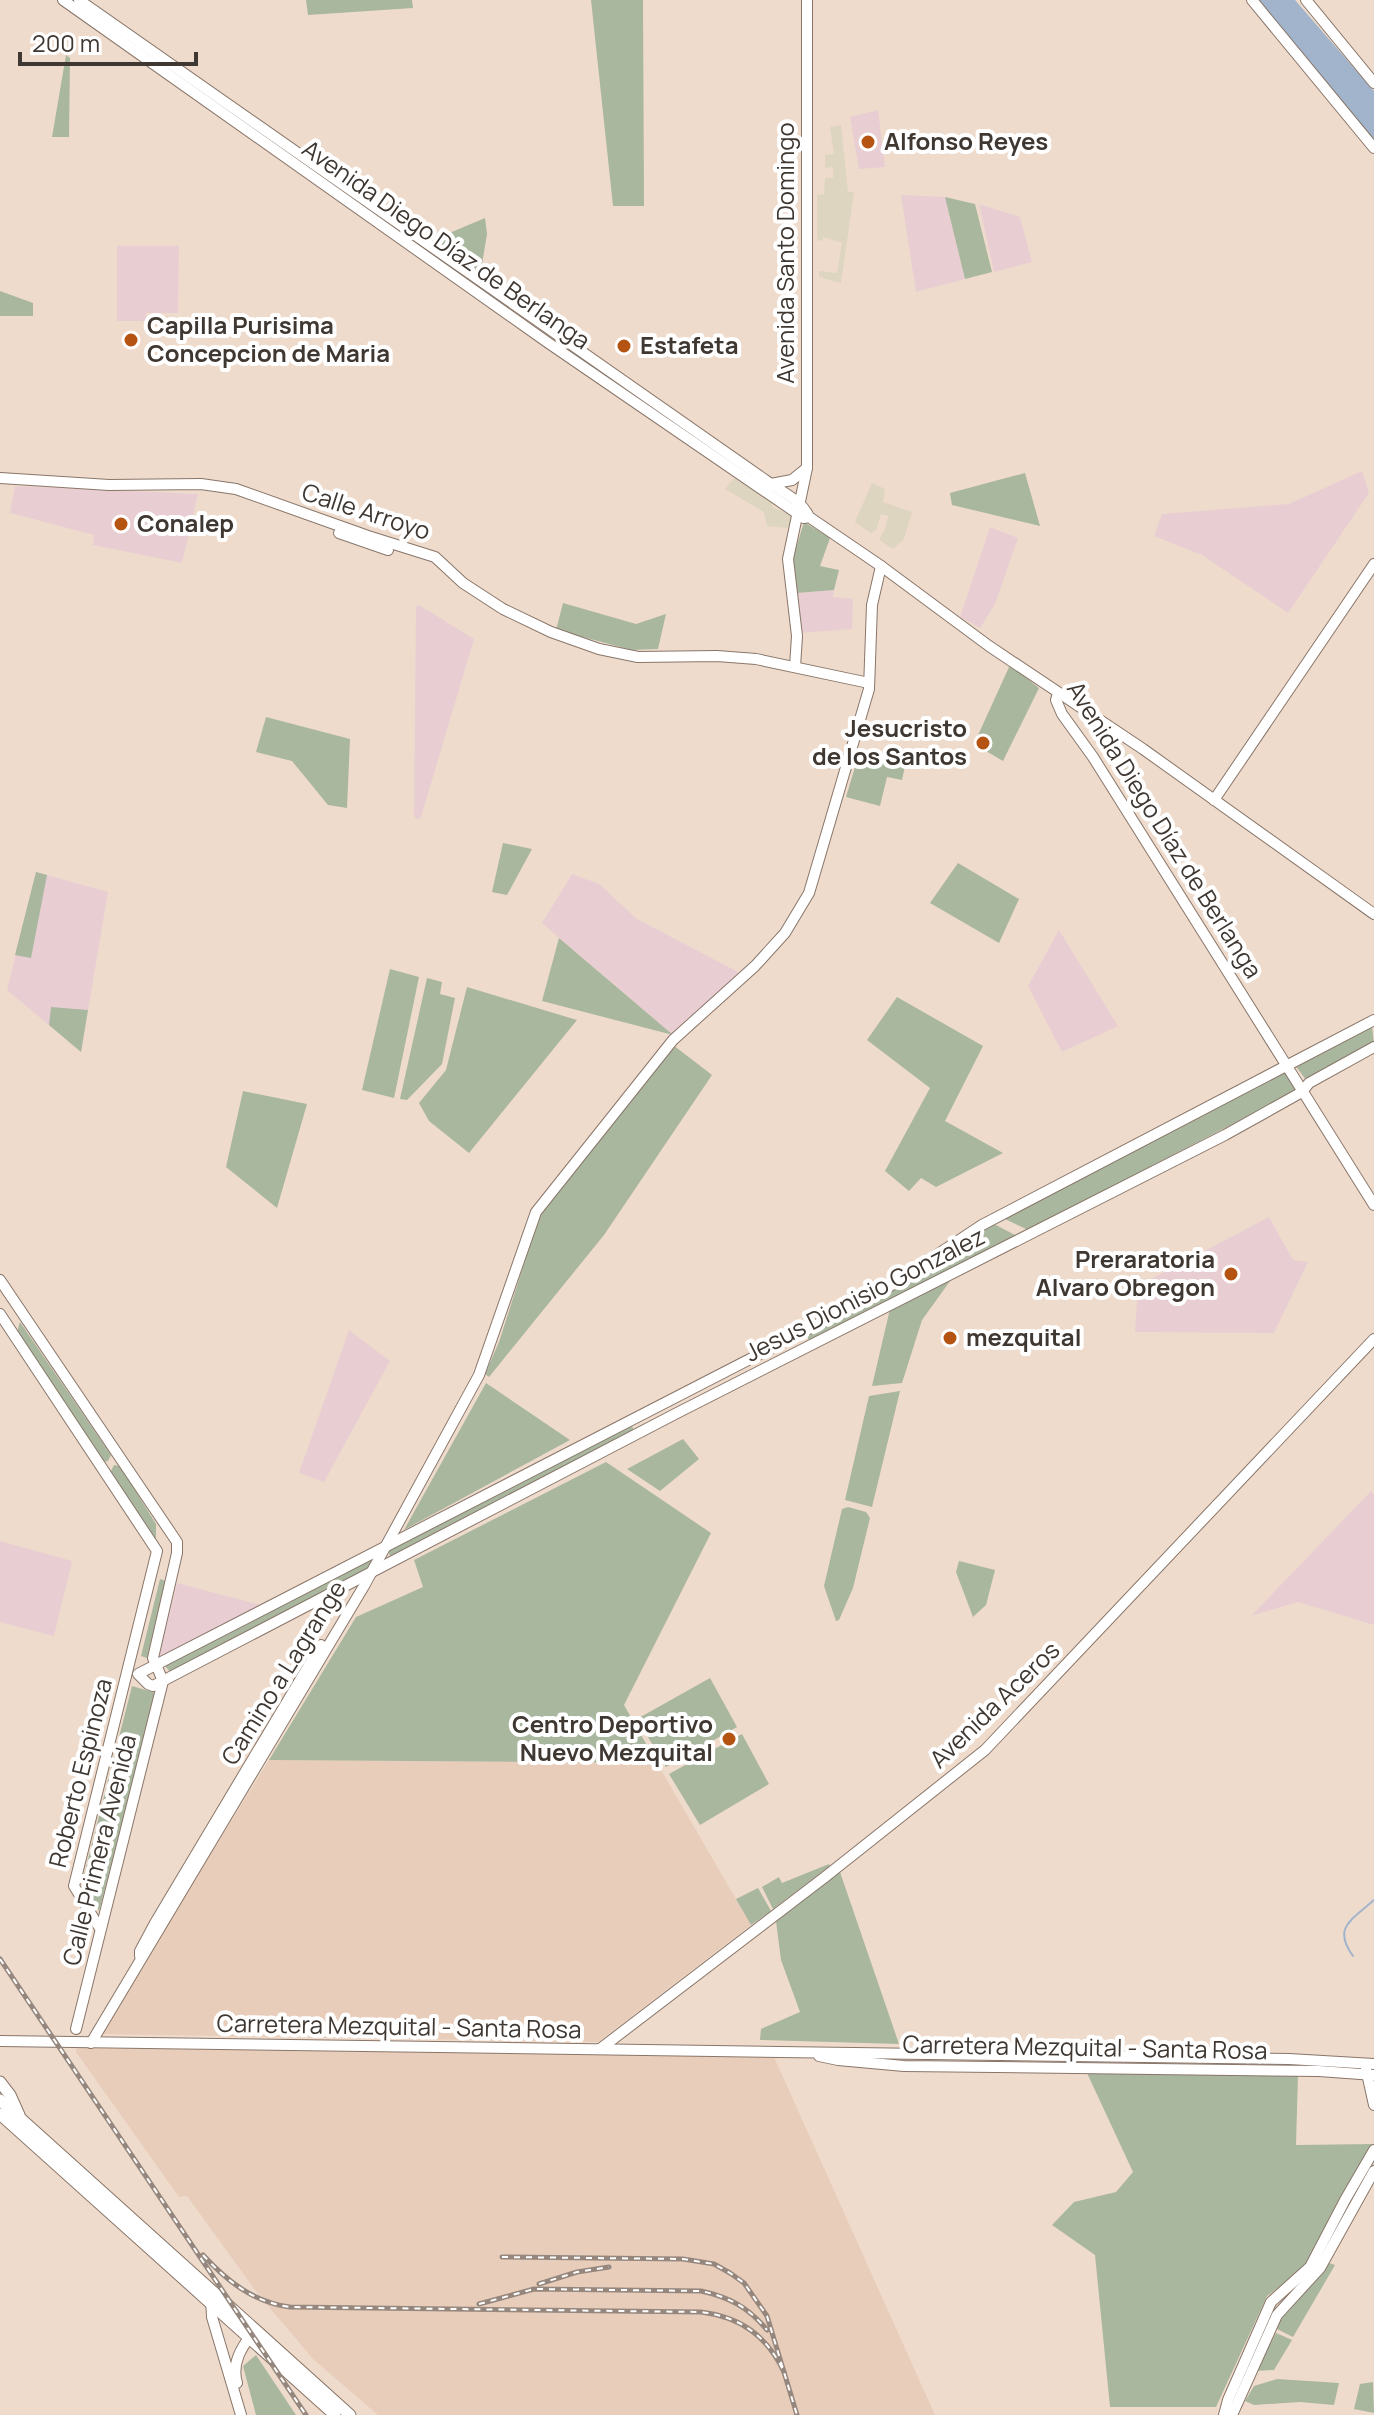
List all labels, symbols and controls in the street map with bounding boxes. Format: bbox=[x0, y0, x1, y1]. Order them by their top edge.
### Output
scale bar bbox=[20, 16, 196, 66]
text: 200 m bbox=[32, 26, 100, 59]
street label: Avenida Santo Domingo bbox=[768, 122, 801, 384]
place label: Alfonso Reyes bbox=[884, 124, 1048, 157]
street label: Avenida Diego Díaz de Berlanga bbox=[296, 131, 597, 356]
marker: Alfonso Reyes bbox=[859, 133, 877, 151]
place label: Capilla Purisima Concepcion de Maria bbox=[147, 308, 390, 369]
place label: Estafeta bbox=[640, 328, 739, 361]
marker: Capilla Purisima Concepcion de Maria bbox=[122, 331, 140, 349]
marker: Estafeta bbox=[615, 337, 633, 355]
street label: Calle Arroyo bbox=[298, 474, 435, 547]
place label: Conalep bbox=[137, 506, 234, 539]
marker: Conalep bbox=[112, 515, 130, 533]
street label: Avenida Diego Díaz de Berlanga bbox=[1060, 674, 1271, 984]
place label: Jesucristo de los Santos bbox=[812, 711, 967, 772]
marker: Jesucristo de los Santos bbox=[974, 734, 992, 752]
street label: Jesus Dionisio Gonzalez bbox=[739, 1219, 990, 1369]
place label: Preraratoria Alvaro Obregon bbox=[1036, 1242, 1215, 1303]
marker: Preraratoria Alvaro Obregon bbox=[1222, 1265, 1240, 1283]
place label: mezquital bbox=[966, 1320, 1081, 1353]
marker: mezquital bbox=[941, 1329, 959, 1347]
street label: Camino a Lagrange bbox=[213, 1574, 353, 1771]
street label: Avenida Aceros bbox=[922, 1633, 1066, 1775]
street label: Roberto Espinoza bbox=[40, 1675, 119, 1871]
place label: Centro Deportivo Nuevo Mezquital bbox=[512, 1707, 713, 1768]
marker: Centro Deportivo Nuevo Mezquital bbox=[720, 1730, 738, 1748]
street label: Calle Primera Avenida bbox=[54, 1731, 143, 1969]
street label: Carretera Mezquital - Santa Rosa bbox=[216, 2006, 582, 2045]
street label: Carretera Mezquital - Santa Rosa bbox=[902, 2027, 1268, 2066]

